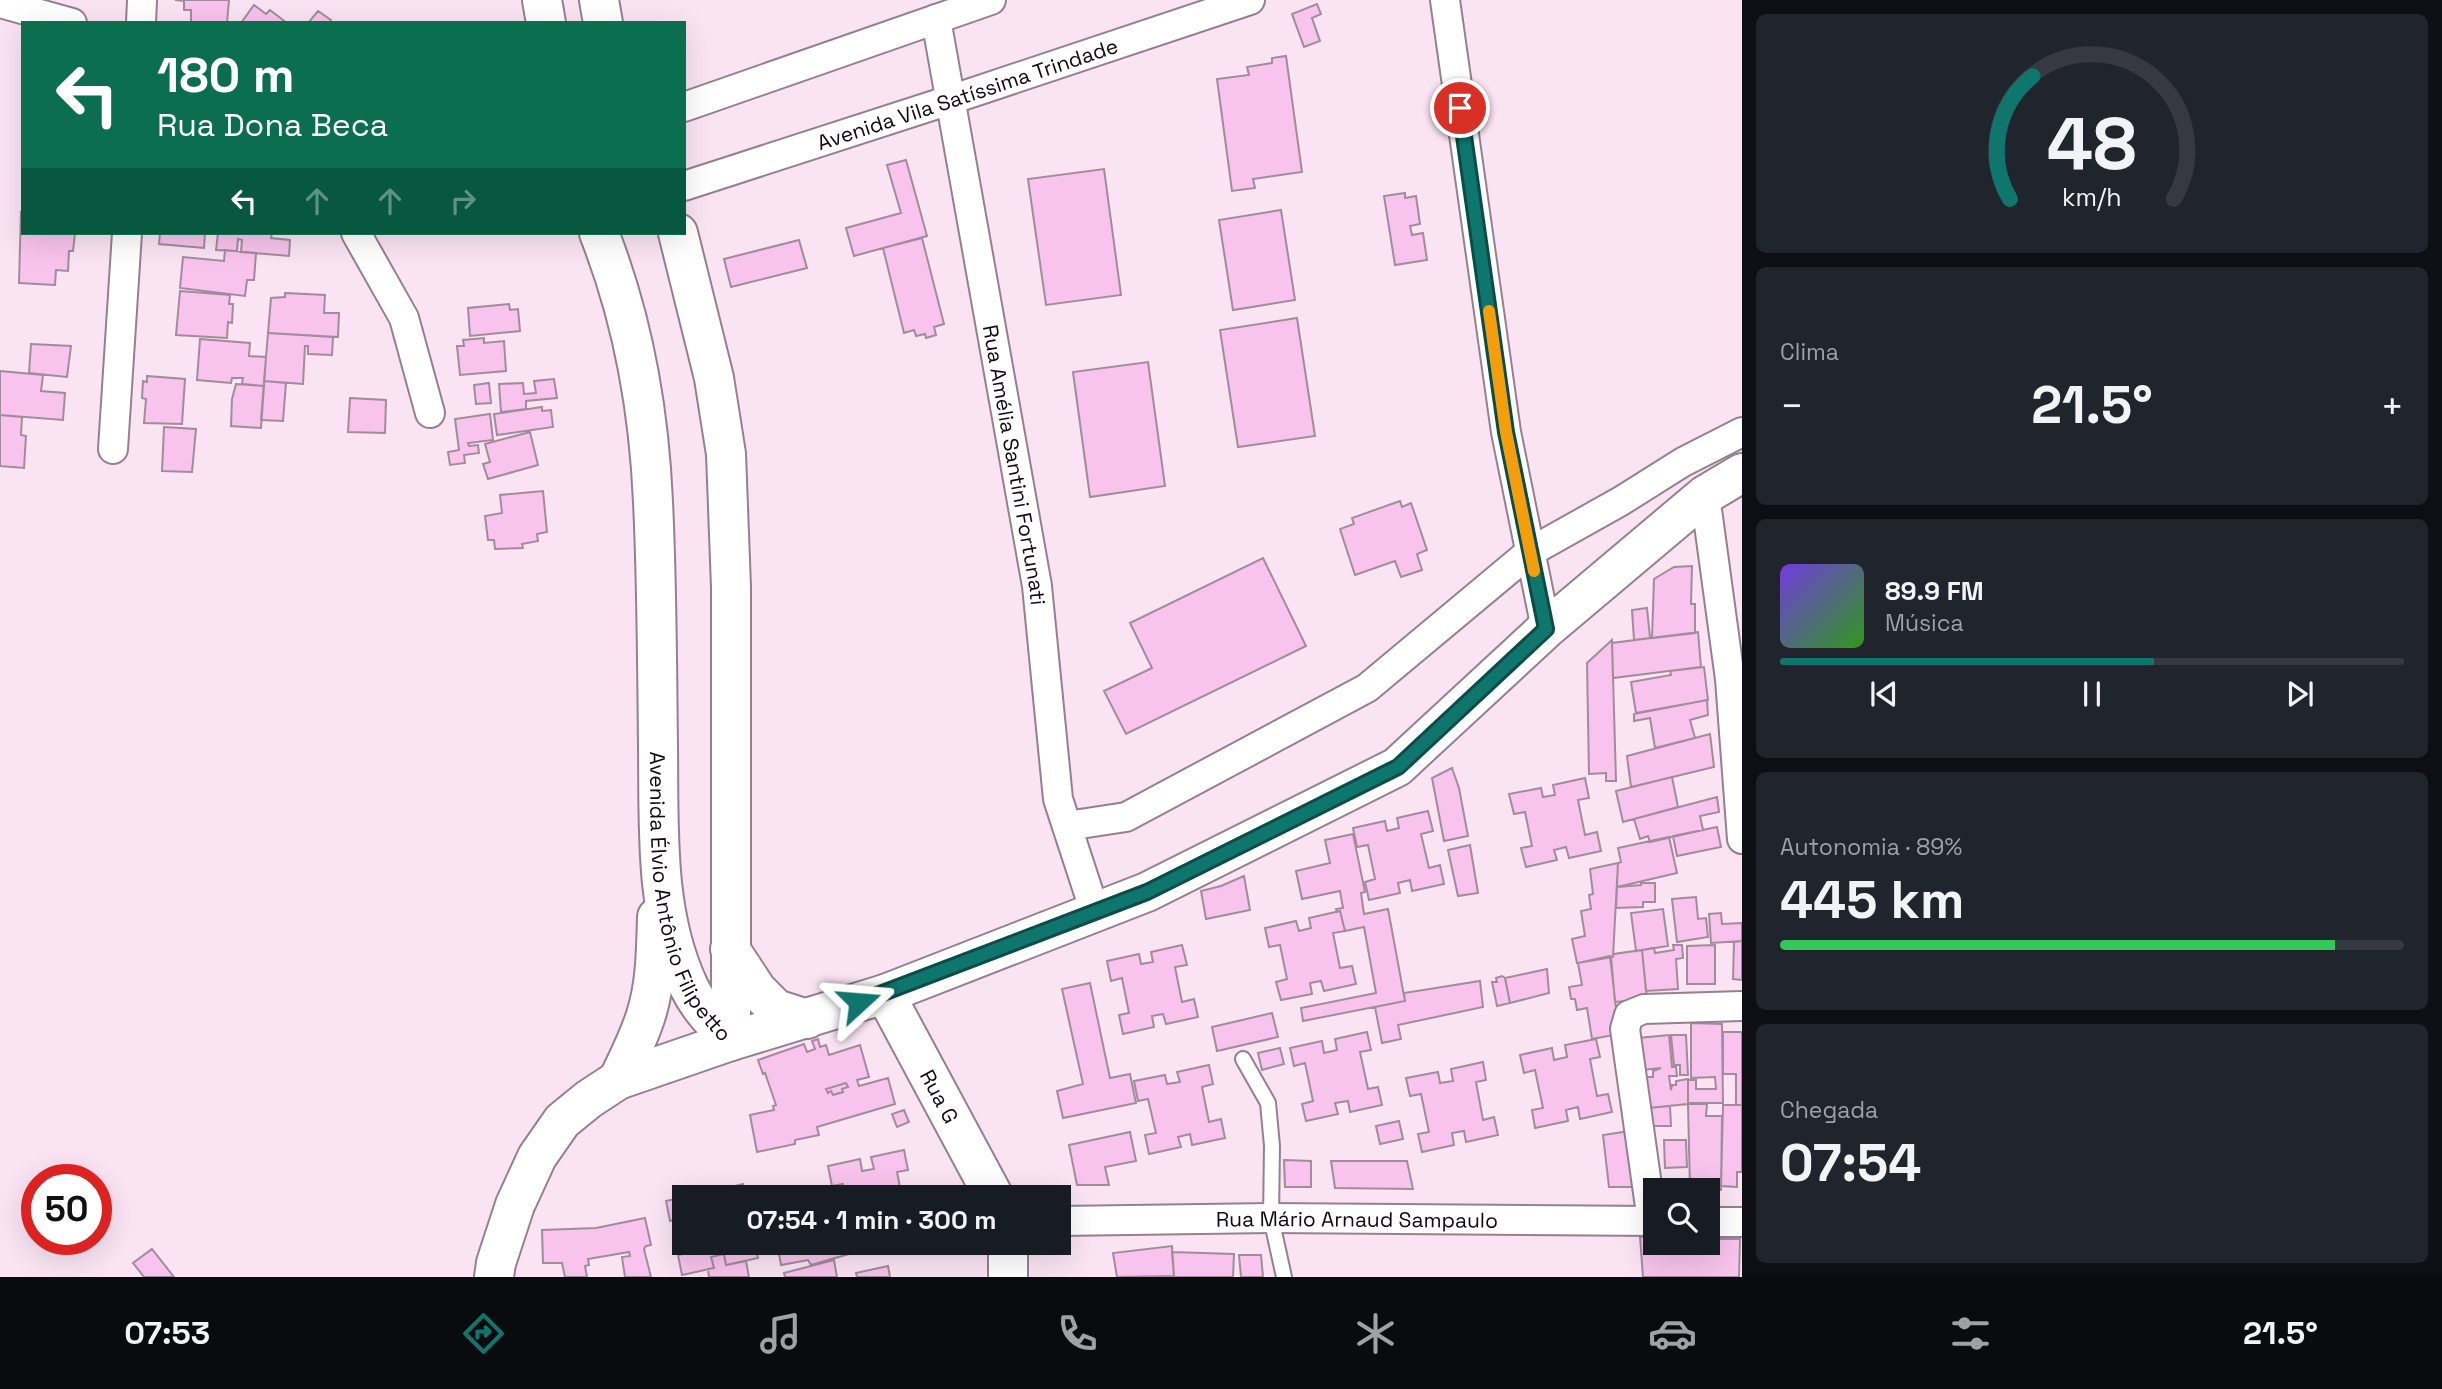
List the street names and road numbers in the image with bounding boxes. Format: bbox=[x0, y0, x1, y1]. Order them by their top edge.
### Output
street label: Avenida Vila Satíssima Trindade bbox=[813, 32, 1121, 156]
street label: Rua Amélia Santini Fortunati bbox=[977, 323, 1052, 607]
street label: Avenida Élvio Antônio Filipetto bbox=[645, 751, 738, 1047]
street label: Rua G bbox=[914, 1064, 965, 1128]
street label: Rua Mário Arnaud Sampaulo bbox=[1216, 1204, 1498, 1233]

